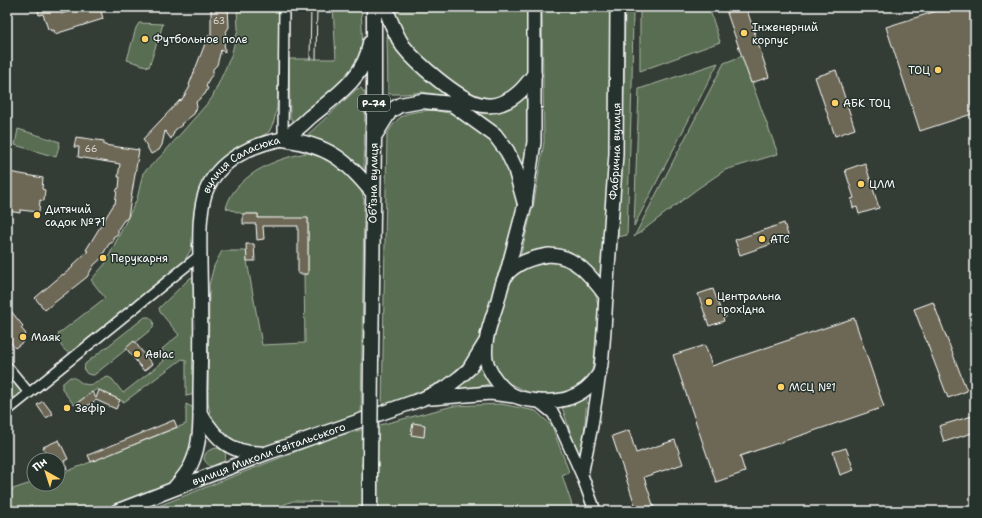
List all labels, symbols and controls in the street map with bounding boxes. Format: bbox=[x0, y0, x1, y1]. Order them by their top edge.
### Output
house number: 63 bbox=[213, 15, 225, 27]
place label: Інженерний корпус bbox=[752, 20, 818, 48]
marker: Інженерний корпус bbox=[739, 28, 749, 38]
place label: Футбольное поле bbox=[153, 32, 248, 47]
marker: Футбольное поле bbox=[140, 34, 150, 44]
place label: ТОЦ bbox=[908, 63, 930, 78]
marker: ТОЦ bbox=[933, 65, 943, 75]
road number: Р-74 bbox=[358, 95, 390, 111]
place label: АБК ТОЦ bbox=[843, 96, 891, 111]
marker: АБК ТОЦ bbox=[830, 98, 840, 108]
street label: Фабрична вулиця bbox=[606, 103, 624, 200]
street label: вулиця Саласюка bbox=[199, 133, 282, 196]
street label: Обʼїзна вулиця bbox=[365, 142, 382, 224]
house number: 66 bbox=[85, 143, 97, 155]
place label: ЦЛМ bbox=[869, 177, 895, 192]
marker: ЦЛМ bbox=[856, 179, 866, 189]
place label: Дитячий садок №71 bbox=[45, 202, 105, 230]
marker: Дитячий садок №71 bbox=[32, 210, 42, 220]
place label: АТС bbox=[770, 232, 790, 247]
marker: АТС bbox=[757, 234, 767, 244]
place label: Перукарня bbox=[111, 251, 168, 266]
marker: Перукарня bbox=[98, 253, 108, 263]
place label: Центральна прохідна bbox=[717, 289, 781, 317]
marker: Центральна прохідна bbox=[704, 297, 714, 307]
place label: Маяк bbox=[31, 330, 61, 345]
marker: Маяк bbox=[18, 332, 28, 342]
place label: Авіас bbox=[145, 347, 175, 362]
marker: Авіас bbox=[132, 349, 142, 359]
place label: МСЦ №1 bbox=[789, 380, 836, 395]
marker: МСЦ №1 bbox=[776, 382, 786, 392]
place label: Зефір bbox=[75, 401, 106, 416]
marker: Зефір bbox=[62, 403, 72, 413]
street label: вулиця Миколи Світальського bbox=[190, 419, 348, 489]
north arrow bbox=[26, 452, 66, 492]
text: Пн bbox=[30, 454, 50, 475]

